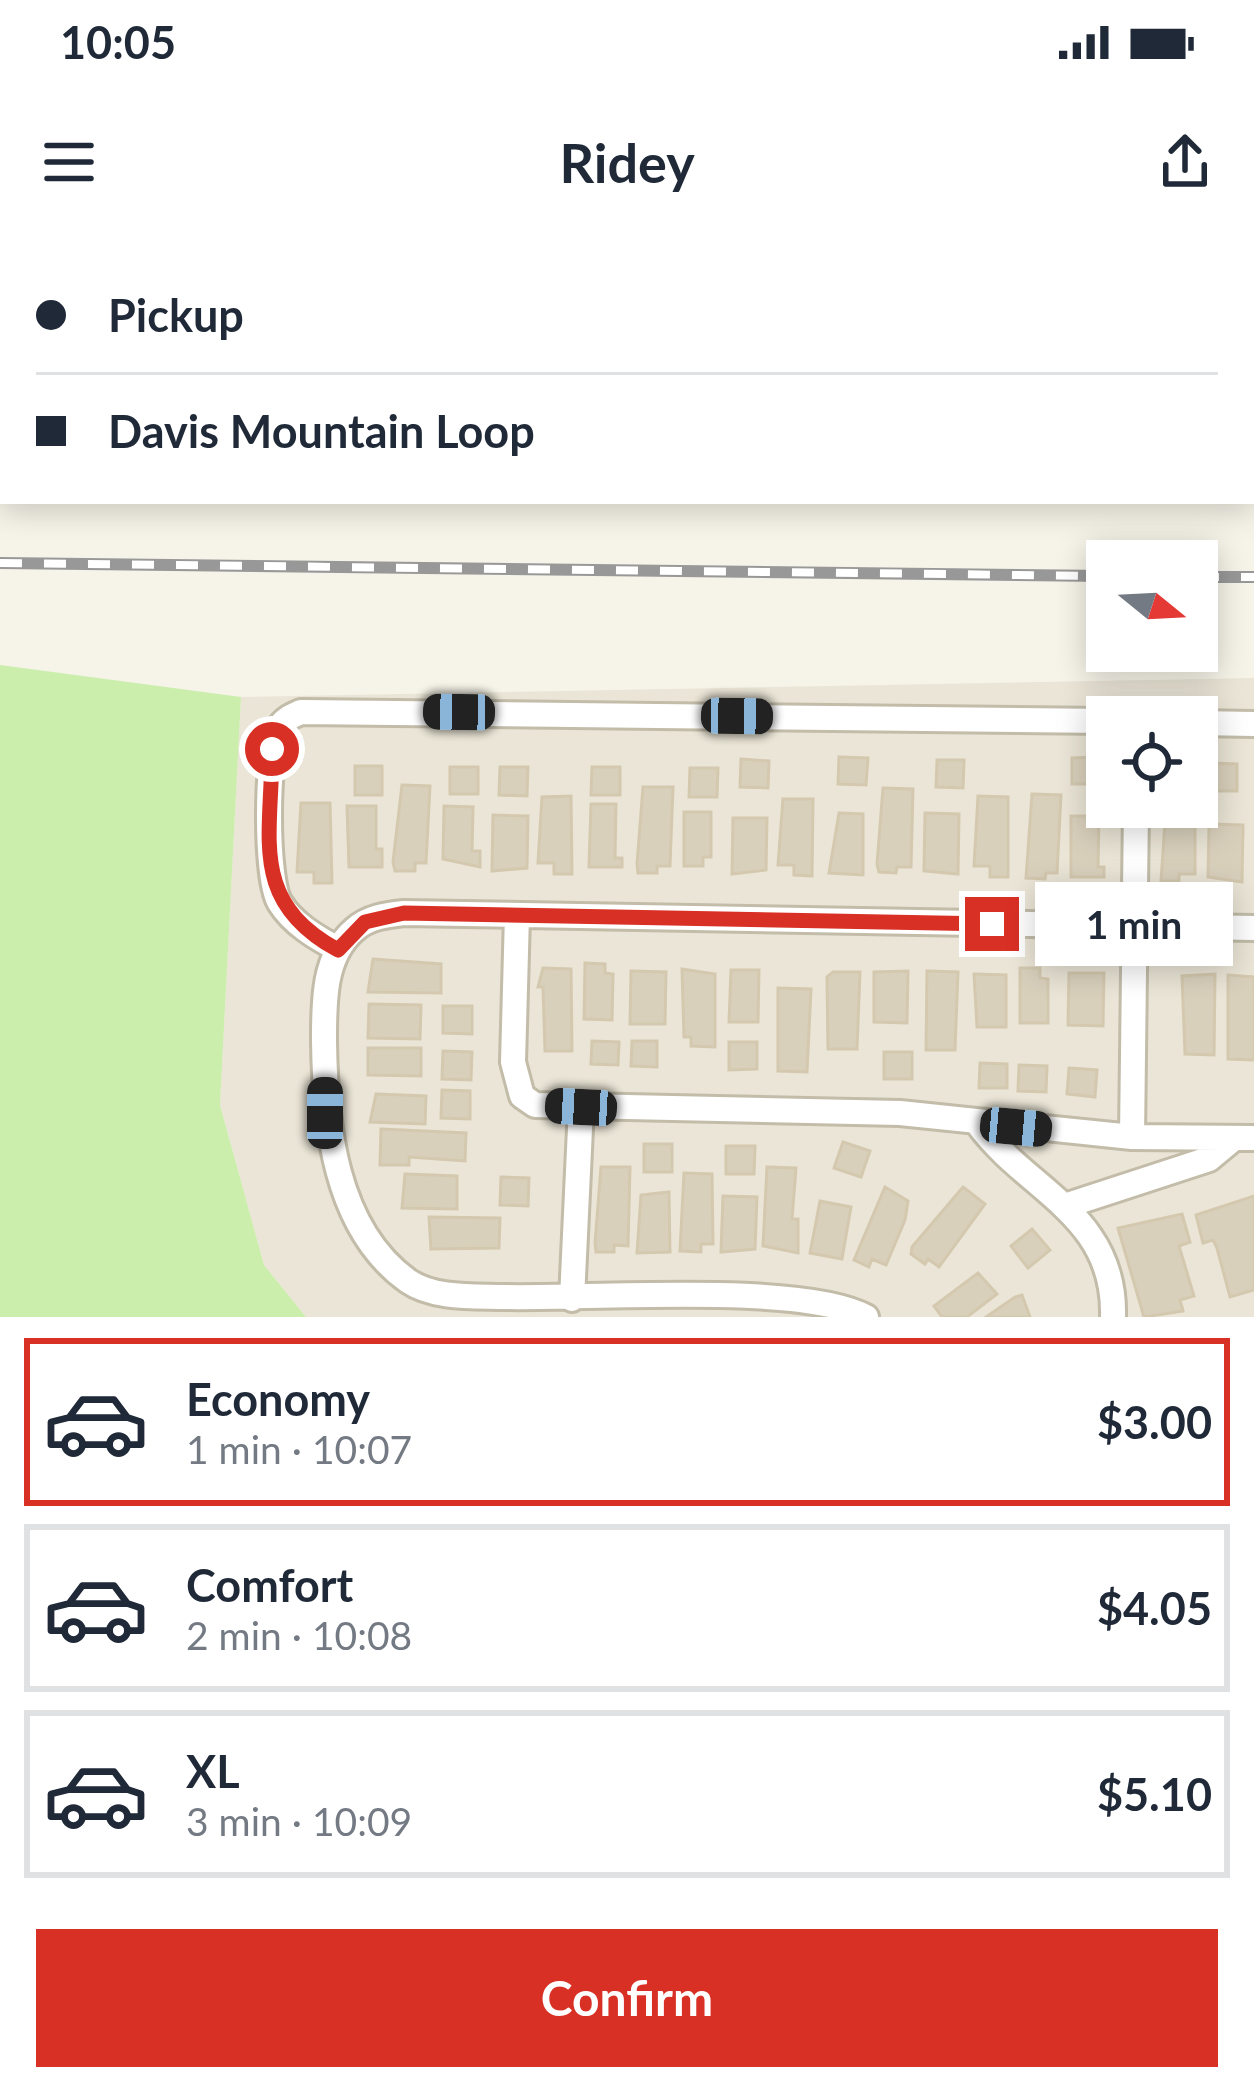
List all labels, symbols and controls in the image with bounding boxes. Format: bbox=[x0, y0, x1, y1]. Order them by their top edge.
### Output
text: 10:05 bbox=[60, 15, 176, 69]
icon: menu bbox=[36, 129, 102, 195]
icon: share bbox=[1152, 129, 1218, 195]
text: Ridey bbox=[559, 130, 695, 195]
text: Pickup bbox=[108, 288, 244, 342]
text: Davis Mountain Loop bbox=[108, 404, 535, 458]
north arrow bbox=[1086, 540, 1218, 672]
map controls bbox=[1086, 540, 1218, 828]
car bbox=[423, 693, 495, 731]
button: locate bbox=[1086, 696, 1218, 828]
car bbox=[701, 697, 773, 735]
route start bbox=[245, 722, 299, 776]
callout: 1 min bbox=[1034, 882, 1232, 966]
route end bbox=[965, 897, 1019, 951]
text: 1 min bbox=[1086, 901, 1182, 947]
car bbox=[307, 1077, 343, 1149]
car bbox=[544, 1087, 618, 1127]
car bbox=[979, 1106, 1053, 1148]
icon: car bbox=[42, 1368, 150, 1476]
text: Economy bbox=[186, 1372, 370, 1426]
text: $3.00 bbox=[1097, 1395, 1212, 1449]
text: 1 min · 10:07 bbox=[186, 1426, 412, 1472]
icon: car bbox=[42, 1554, 150, 1662]
text: Comfort bbox=[186, 1558, 353, 1612]
text: $4.05 bbox=[1097, 1581, 1212, 1635]
text: 2 min · 10:08 bbox=[186, 1612, 412, 1658]
icon: car bbox=[42, 1740, 150, 1848]
text: XL bbox=[186, 1744, 240, 1798]
text: $5.10 bbox=[1097, 1767, 1212, 1821]
text: 3 min · 10:09 bbox=[186, 1798, 412, 1844]
button: Confirm bbox=[36, 1929, 1218, 2067]

